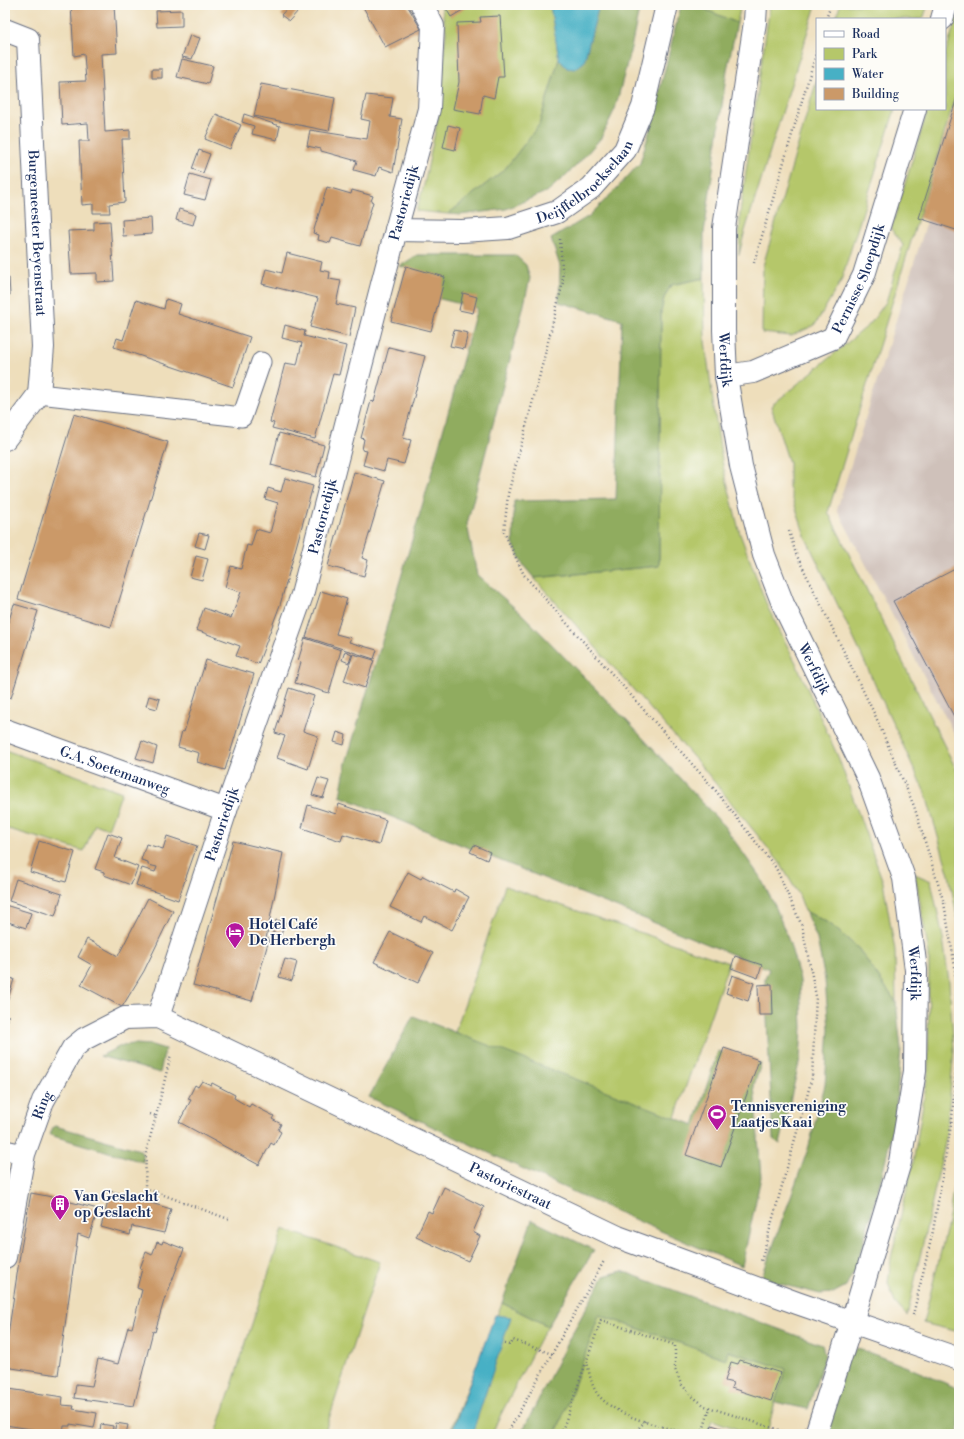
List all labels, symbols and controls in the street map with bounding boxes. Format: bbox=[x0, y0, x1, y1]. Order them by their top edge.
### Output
legend bbox=[816, 18, 946, 110]
text: Road bbox=[852, 27, 880, 42]
text: Park bbox=[852, 47, 878, 62]
text: Water bbox=[851, 67, 884, 82]
text: Building bbox=[851, 87, 900, 102]
street label: Deijffelbroekselaan bbox=[534, 138, 638, 228]
street label: Burgemeester Beyenstraat bbox=[23, 148, 49, 317]
street label: Pastoriedijk bbox=[386, 163, 423, 243]
street label: Pernisse Sloepdijk bbox=[829, 221, 889, 337]
street label: Werfdijk bbox=[714, 331, 736, 389]
street label: Pastoriedijk bbox=[305, 476, 342, 556]
street label: Werfdijk bbox=[793, 640, 834, 698]
street label: G.A. Soetemanweg bbox=[57, 743, 173, 799]
street label: Pastoriedijk bbox=[202, 784, 244, 864]
place label: Hotel Café De Herbergh bbox=[249, 916, 336, 950]
hotel icon: Hotel Café De Herbergh bbox=[224, 921, 246, 949]
street label: Werfdijk bbox=[903, 944, 924, 1001]
street label: Ring bbox=[29, 1087, 57, 1122]
place label: Tennisvereniging Laatjes Kaai bbox=[731, 1098, 847, 1132]
sports icon: Tennisvereniging Laatjes Kaai bbox=[706, 1103, 728, 1131]
street label: Pastoriestraat bbox=[466, 1159, 554, 1214]
place label: Van Geslacht op Geslacht bbox=[73, 1188, 159, 1222]
building icon: Van Geslacht op Geslacht bbox=[49, 1193, 71, 1221]

